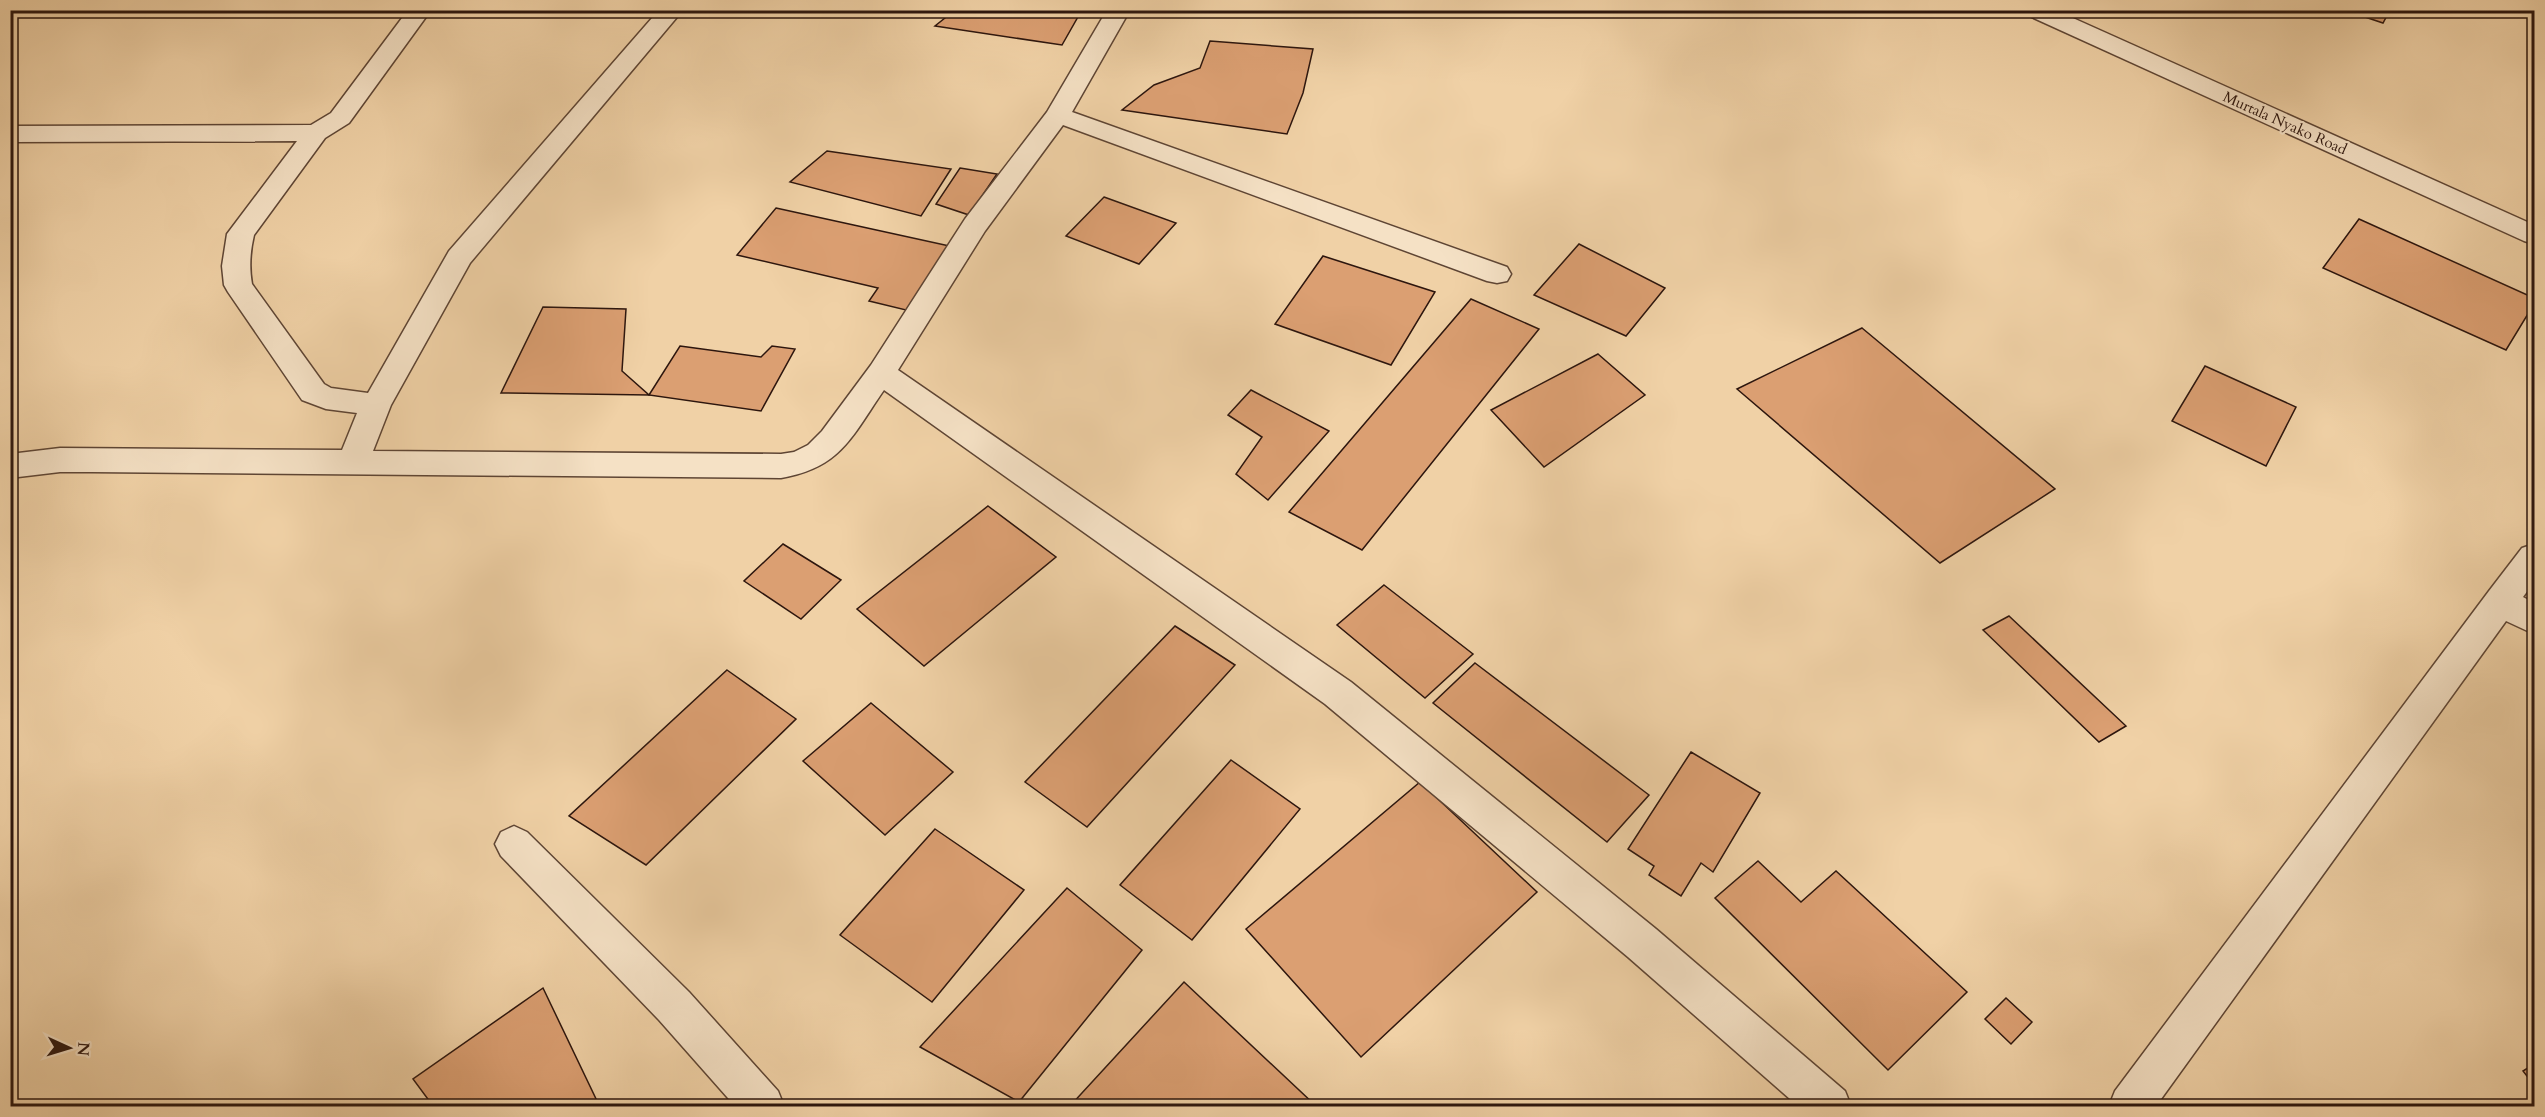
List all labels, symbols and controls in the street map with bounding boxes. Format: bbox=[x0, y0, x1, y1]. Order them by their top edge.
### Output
street label: Murtala Nyako Road bbox=[2220, 87, 2350, 159]
north arrow bbox=[39, 1018, 99, 1078]
text: N bbox=[72, 1041, 94, 1057]

